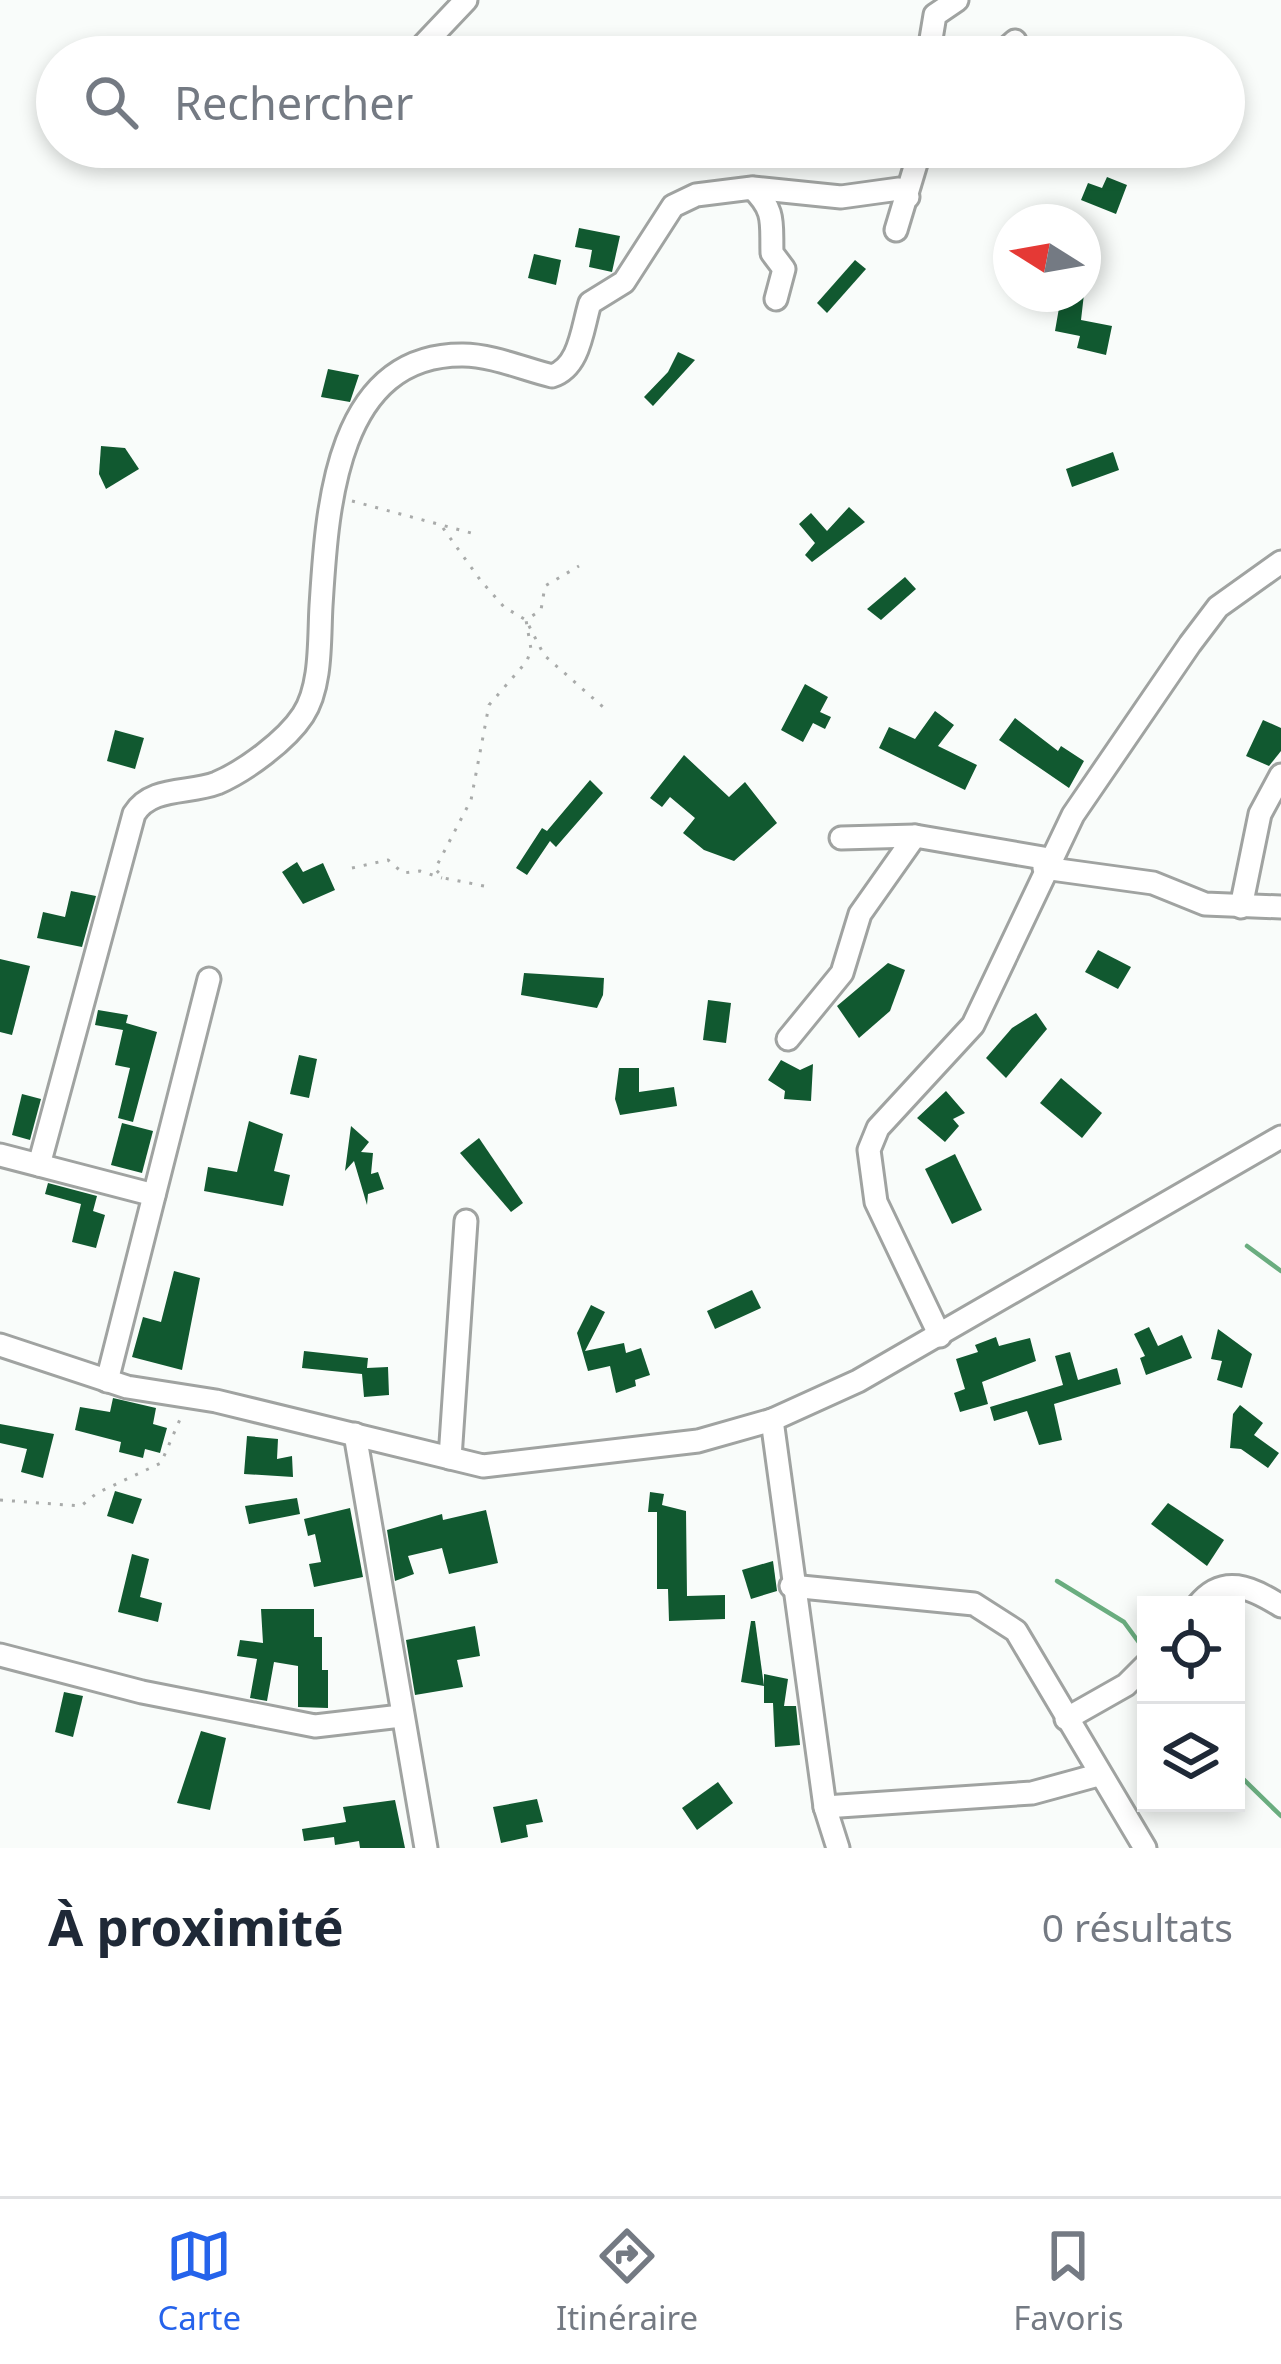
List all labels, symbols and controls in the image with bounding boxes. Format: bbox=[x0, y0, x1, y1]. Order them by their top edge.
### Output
search box bbox=[36, 36, 1245, 168]
icon: search bbox=[78, 69, 144, 135]
text: Rechercher bbox=[174, 72, 413, 133]
north arrow bbox=[993, 204, 1101, 312]
map controls bbox=[1137, 1596, 1245, 1812]
button: locate bbox=[1137, 1596, 1245, 1704]
button: layers bbox=[1137, 1704, 1245, 1812]
text: À proximité bbox=[48, 1891, 344, 1961]
text: 0 résultats bbox=[1042, 1900, 1233, 1953]
tab: Carte bbox=[157, 2223, 241, 2340]
tab: Itinéraire bbox=[556, 2223, 698, 2340]
tab: Favoris bbox=[1013, 2223, 1123, 2340]

